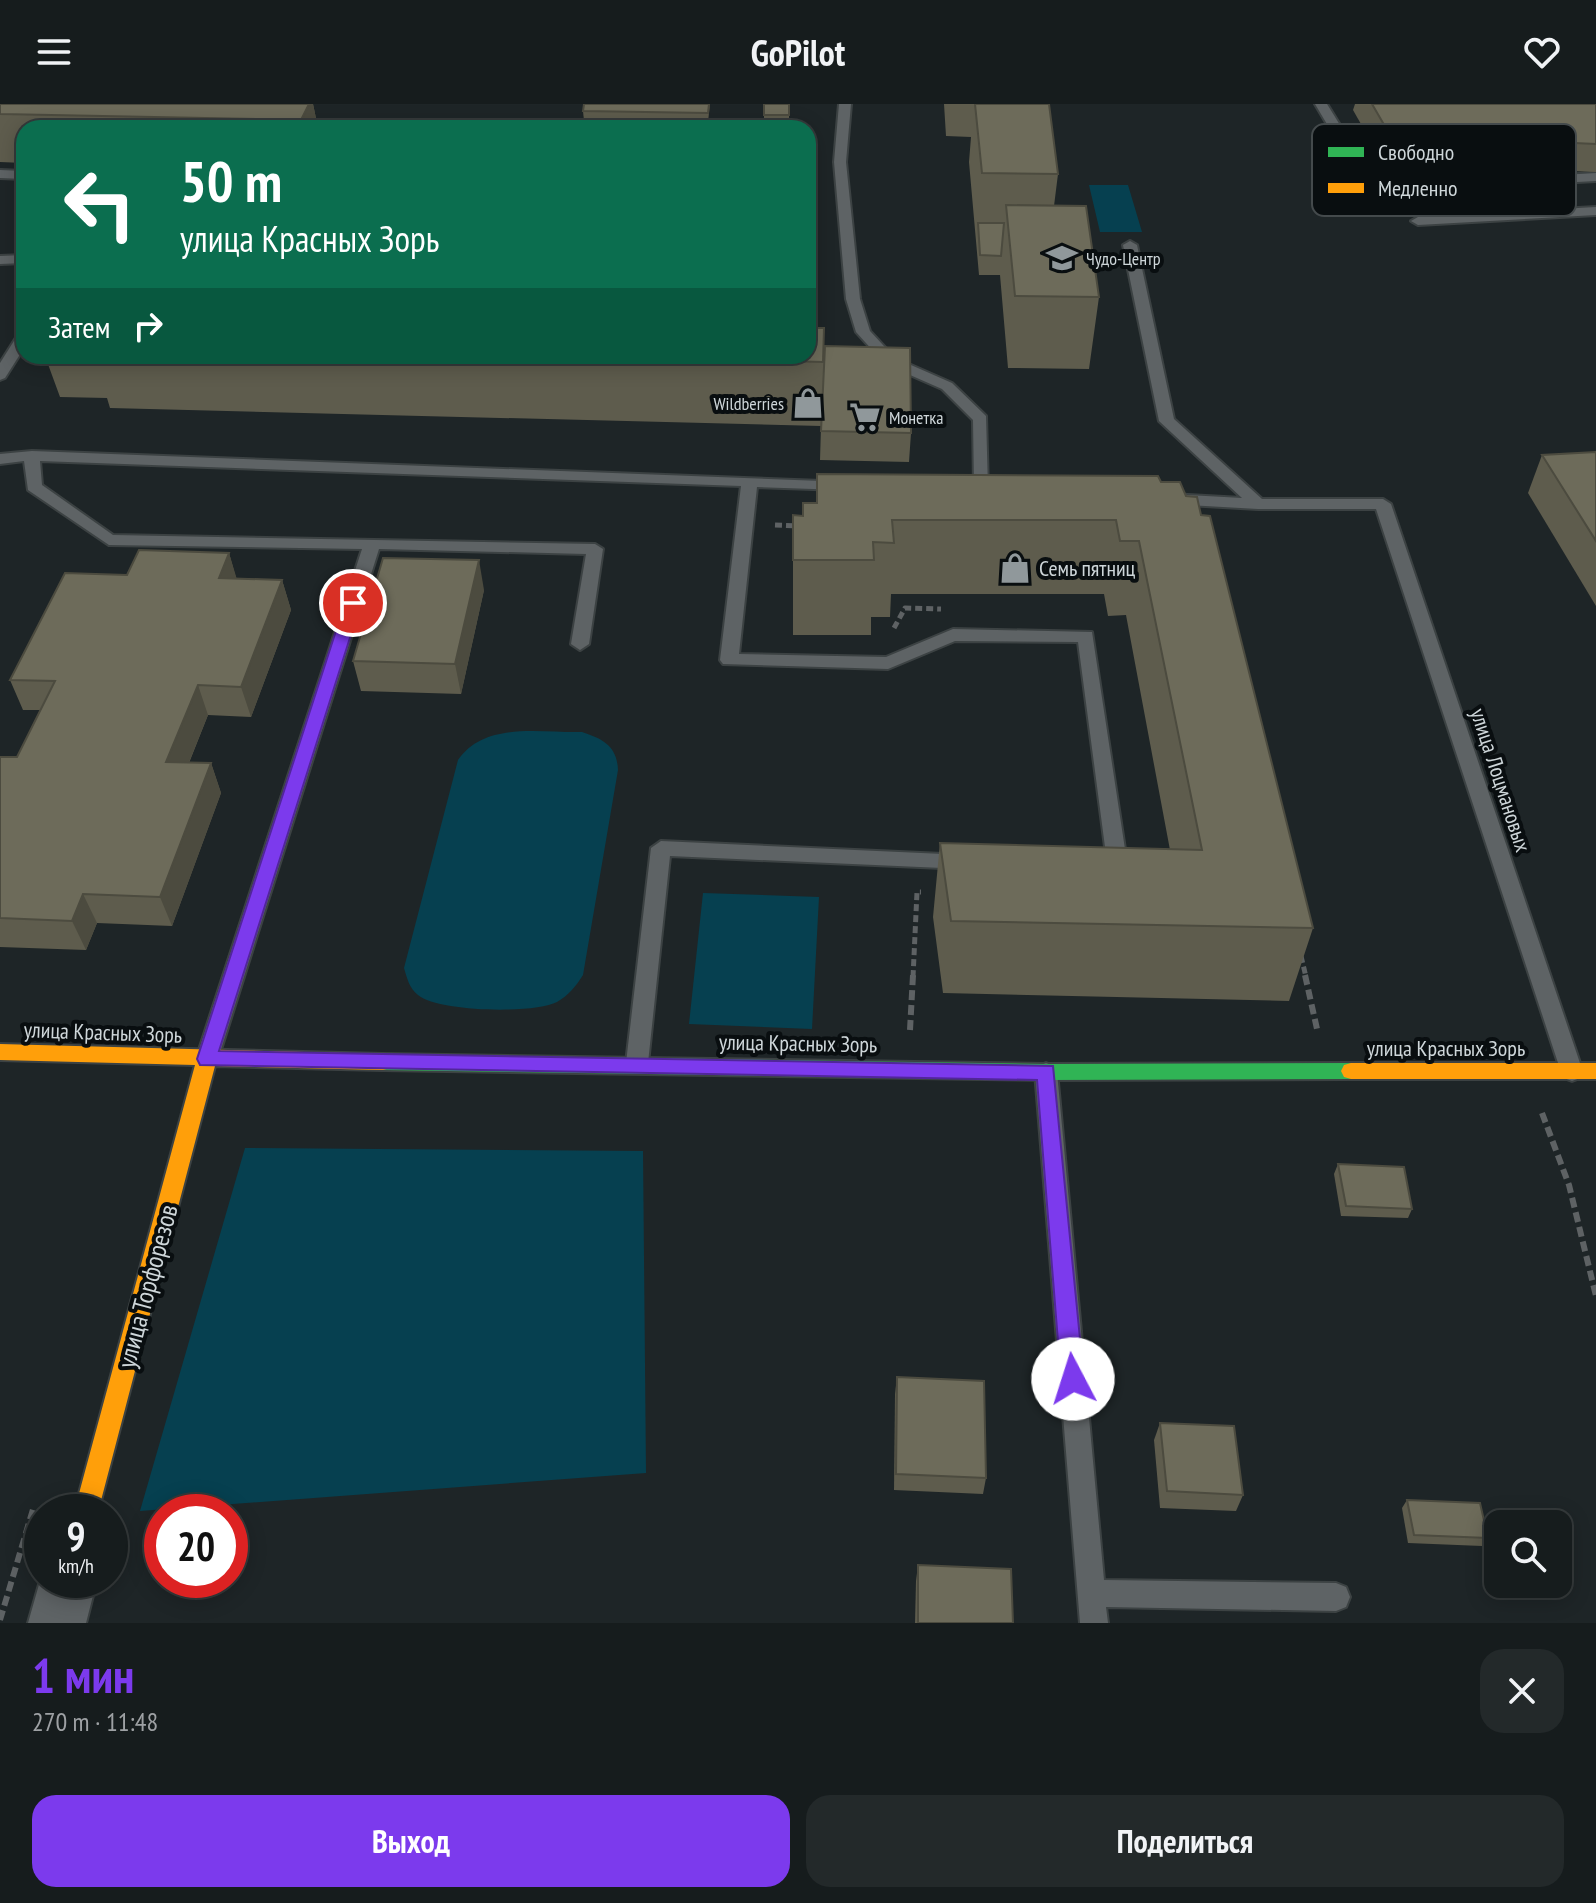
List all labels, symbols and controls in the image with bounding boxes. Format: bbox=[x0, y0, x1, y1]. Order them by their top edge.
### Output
text: GoPilot bbox=[751, 29, 845, 76]
icon: menu bbox=[32, 30, 76, 74]
icon: heart bbox=[1520, 30, 1564, 74]
legend bbox=[1312, 124, 1576, 216]
text: Свободно bbox=[1378, 138, 1454, 166]
text: 50 m bbox=[180, 145, 282, 217]
icon: left bbox=[48, 152, 152, 256]
text: Медленно bbox=[1378, 174, 1457, 202]
text: улица Красных Зорь bbox=[180, 215, 439, 262]
school or university icon: Чудо-Центр bbox=[1045, 241, 1079, 275]
place label: Чудо-Центр bbox=[1086, 247, 1161, 270]
icon: right bbox=[126, 304, 170, 348]
text: Затем bbox=[48, 307, 110, 346]
shop icon: Wildberries bbox=[791, 386, 825, 420]
place label: Wildberries bbox=[713, 392, 784, 415]
supermarket icon: Монетка bbox=[848, 400, 882, 434]
place label: Монетка bbox=[889, 406, 943, 429]
shop icon: Семь пятниц bbox=[998, 551, 1032, 585]
place label: Семь пятниц bbox=[1039, 554, 1136, 582]
pin bbox=[319, 569, 387, 637]
icon: arrive bbox=[331, 581, 375, 625]
street label: улица Лоцмановых bbox=[1465, 705, 1537, 855]
street label: улица Красных Зорь bbox=[23, 1015, 183, 1049]
street label: улица Красных Зорь bbox=[719, 1028, 877, 1058]
street label: улица Красных Зорь bbox=[1367, 1034, 1525, 1062]
street label: улица Торфорезов bbox=[109, 1201, 185, 1371]
position arrow bbox=[1031, 1337, 1115, 1421]
speed limit sign: 20 bbox=[144, 1494, 248, 1598]
text: 9 bbox=[66, 1510, 86, 1562]
map controls bbox=[1484, 1510, 1572, 1598]
button: search bbox=[1484, 1510, 1572, 1598]
text: km/h bbox=[58, 1553, 94, 1579]
text: 1 мин bbox=[32, 1644, 134, 1706]
button: close bbox=[1480, 1649, 1564, 1733]
text: 270 m · 11:48 bbox=[32, 1705, 158, 1738]
button: Выход bbox=[32, 1795, 790, 1887]
button: Поделиться bbox=[806, 1795, 1564, 1887]

